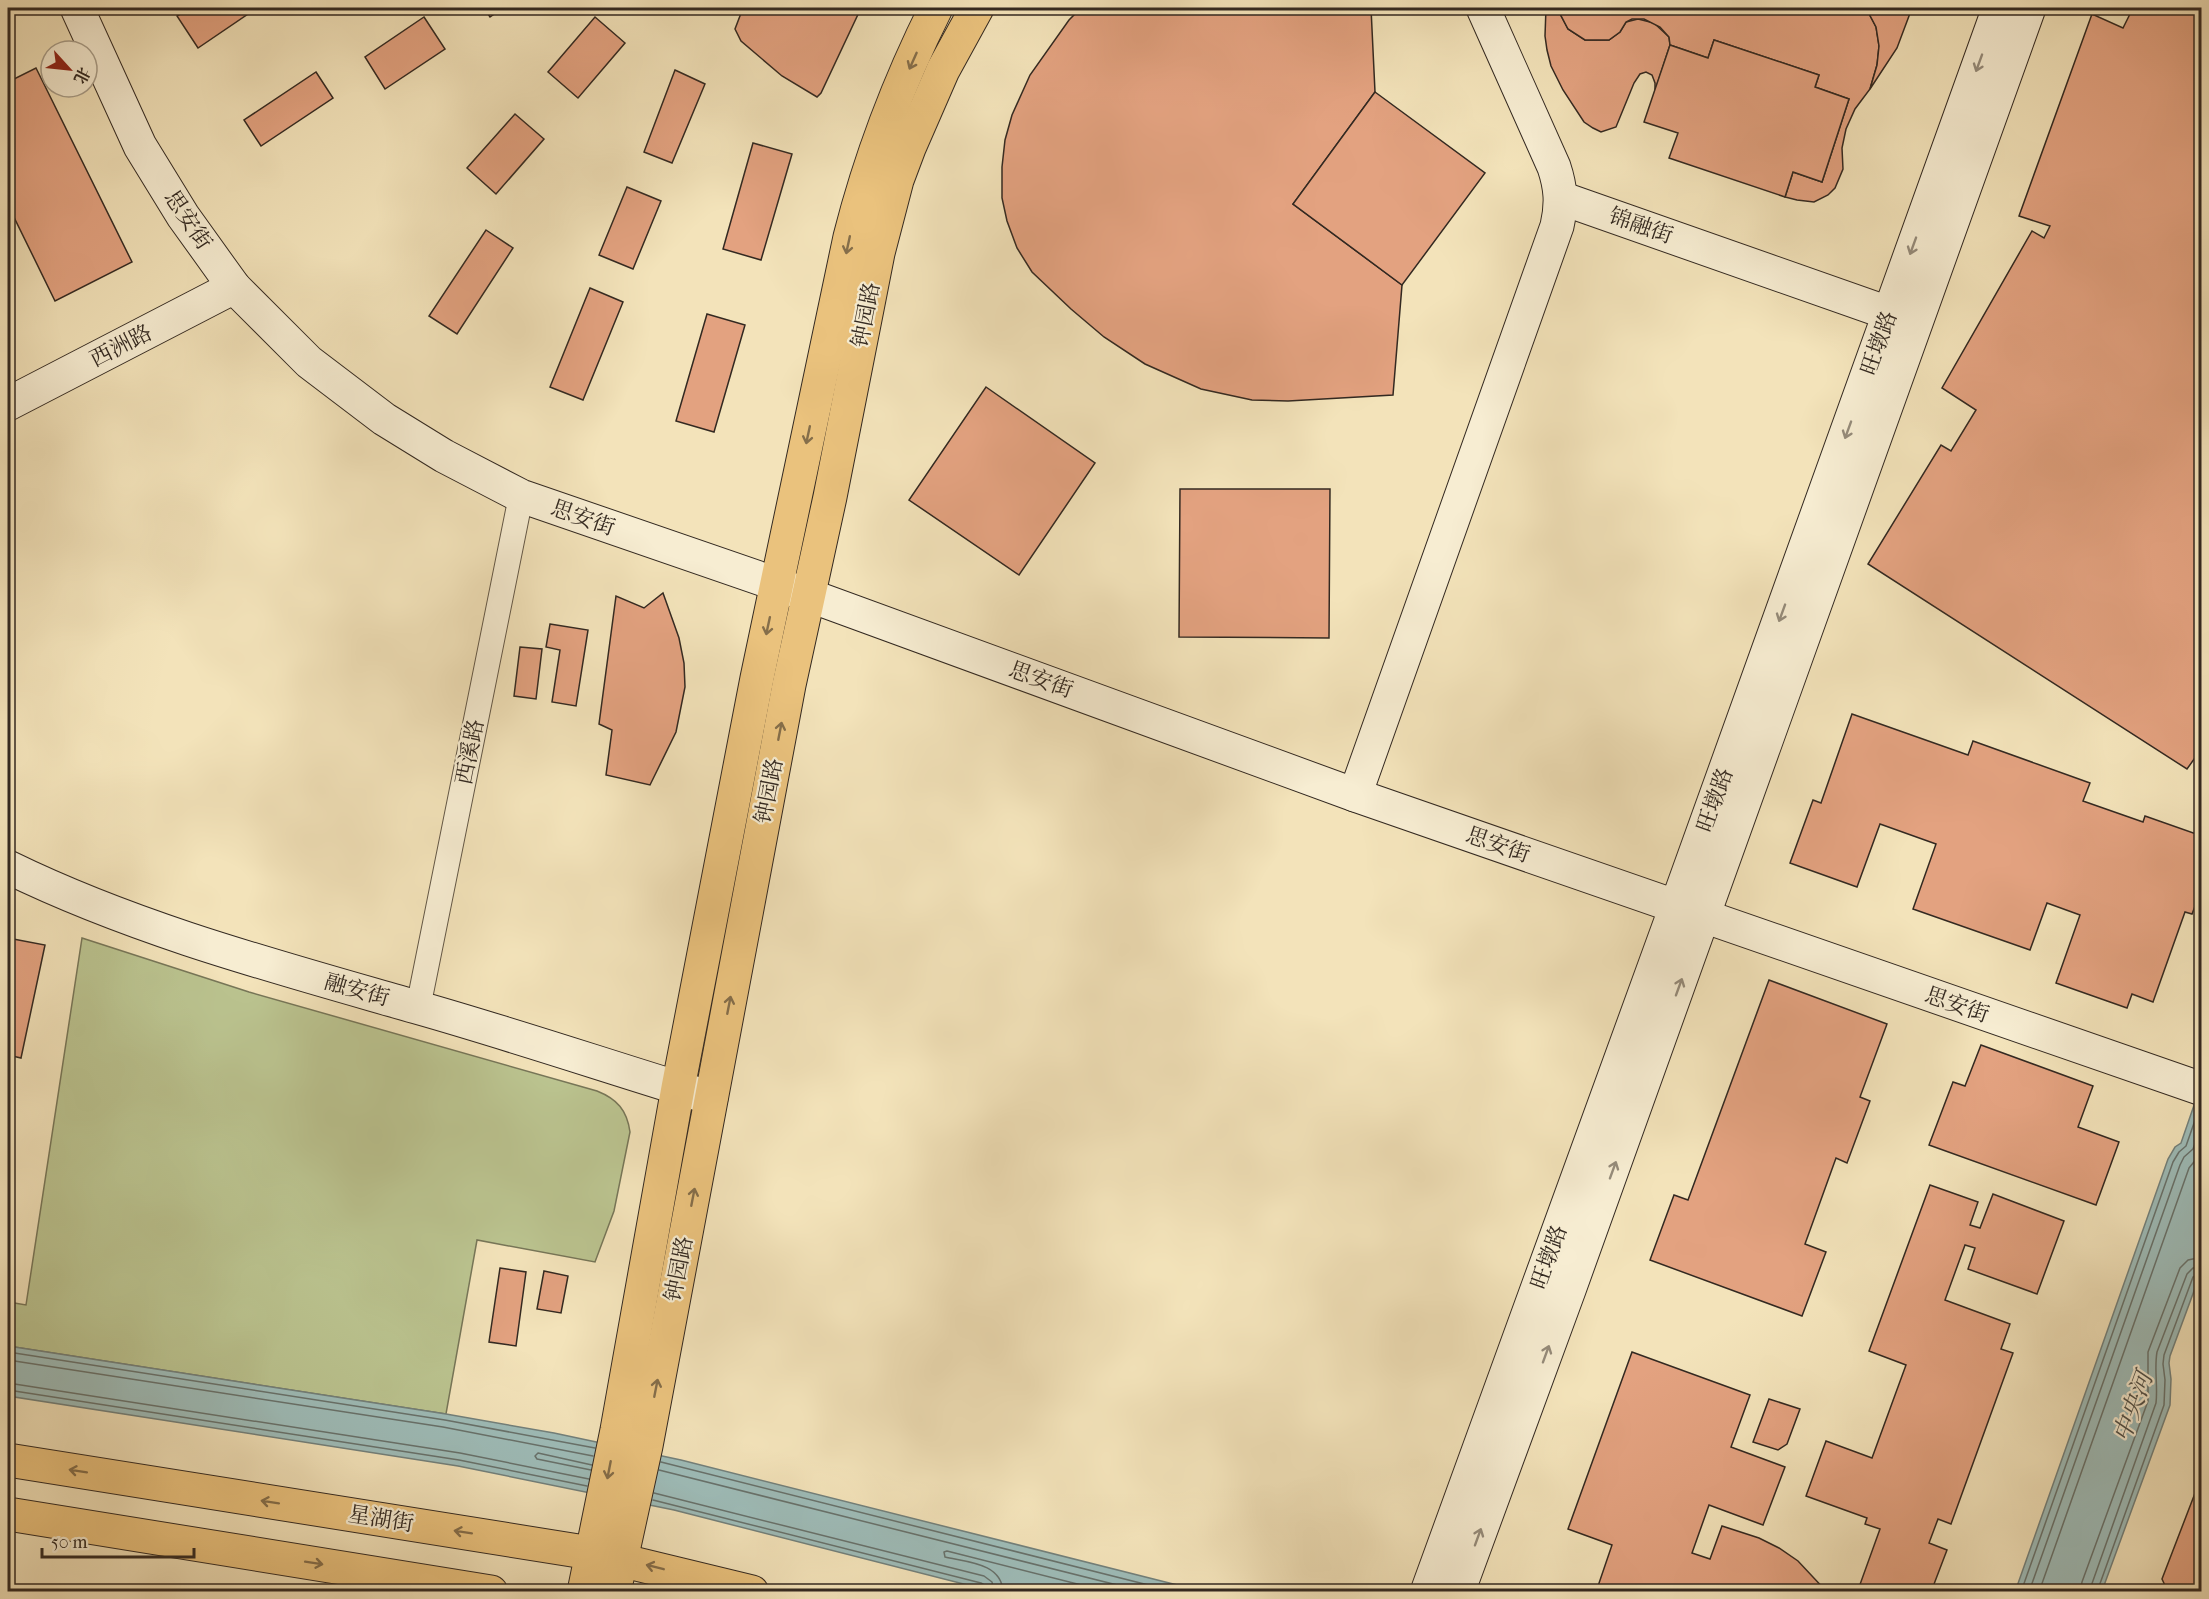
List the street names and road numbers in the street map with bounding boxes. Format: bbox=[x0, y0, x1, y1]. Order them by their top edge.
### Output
street label: 思安街 bbox=[159, 185, 217, 255]
street label: 锦融街 bbox=[1606, 203, 1676, 249]
street label: 钟园路 bbox=[847, 280, 885, 350]
street label: 旺墩路 bbox=[1855, 308, 1903, 378]
street label: 西洲路 bbox=[86, 319, 156, 373]
street label: 思安街 bbox=[548, 495, 618, 541]
street label: 思安街 bbox=[1006, 656, 1076, 704]
street label: 西溪路 bbox=[451, 717, 489, 787]
street label: 钟园路 bbox=[750, 756, 788, 826]
street label: 旺墩路 bbox=[1691, 765, 1739, 835]
street label: 思安街 bbox=[1463, 822, 1533, 868]
street label: 融安街 bbox=[322, 968, 392, 1012]
street label: 思安街 bbox=[1922, 982, 1992, 1028]
street label: 旺墩路 bbox=[1525, 1222, 1573, 1292]
street label: 钟园路 bbox=[660, 1234, 698, 1304]
street label: 星湖街 bbox=[346, 1501, 416, 1537]

